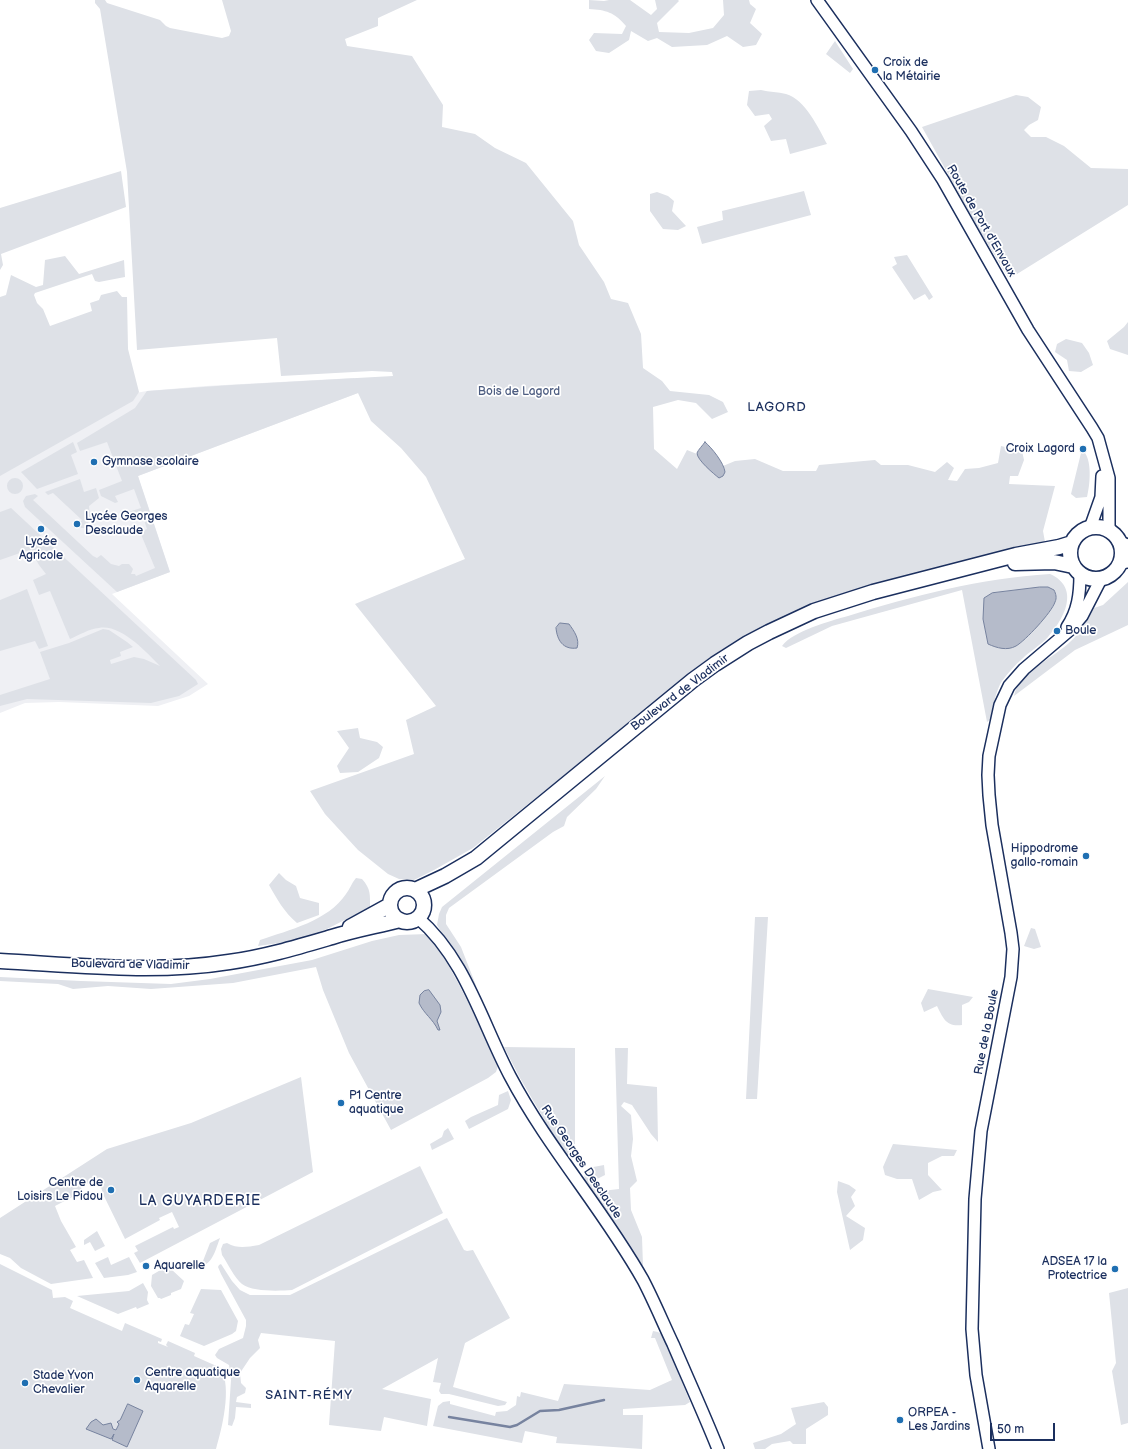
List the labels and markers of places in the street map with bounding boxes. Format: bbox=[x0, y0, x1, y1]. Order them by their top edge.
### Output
place label: Croix de la Métairie bbox=[883, 56, 940, 84]
marker: Croix de la Métairie bbox=[870, 65, 880, 75]
place label: Croix Lagord bbox=[1006, 442, 1075, 456]
marker: Croix Lagord bbox=[1078, 444, 1088, 454]
place label: Gymnase scolaire bbox=[102, 455, 199, 469]
marker: Gymnase scolaire bbox=[89, 457, 99, 467]
place label: Lycée Georges Desclaude bbox=[85, 510, 167, 538]
marker: Lycée Georges Desclaude bbox=[72, 519, 82, 529]
marker: Lycée Agricole bbox=[36, 524, 46, 534]
place label: Lycée Agricole bbox=[19, 535, 63, 563]
place label: Boule bbox=[1065, 624, 1096, 638]
marker: Boule bbox=[1052, 626, 1062, 636]
place label: Hippodrome gallo-romain bbox=[1011, 842, 1078, 870]
marker: Hippodrome gallo-romain bbox=[1081, 851, 1091, 861]
place label: P1 Centre aquatique bbox=[349, 1089, 404, 1117]
marker: P1 Centre aquatique bbox=[336, 1098, 346, 1108]
place label: Centre de Loisirs Le Pidou bbox=[17, 1176, 103, 1204]
marker: Centre de Loisirs Le Pidou bbox=[106, 1185, 116, 1195]
place label: ADSEA 17 la Protectrice bbox=[1042, 1255, 1107, 1283]
place label: Aquarelle bbox=[154, 1259, 205, 1273]
marker: Aquarelle bbox=[141, 1261, 151, 1271]
marker: ADSEA 17 la Protectrice bbox=[1110, 1264, 1120, 1274]
place label: Centre aquatique Aquarelle bbox=[145, 1366, 240, 1394]
place label: Stade Yvon Chevalier bbox=[33, 1369, 94, 1397]
marker: Centre aquatique Aquarelle bbox=[132, 1375, 142, 1385]
marker: Stade Yvon Chevalier bbox=[20, 1378, 30, 1388]
place label: ORPEA - Les Jardins bbox=[908, 1406, 970, 1434]
marker: ORPEA - Les Jardins bbox=[895, 1415, 905, 1425]

